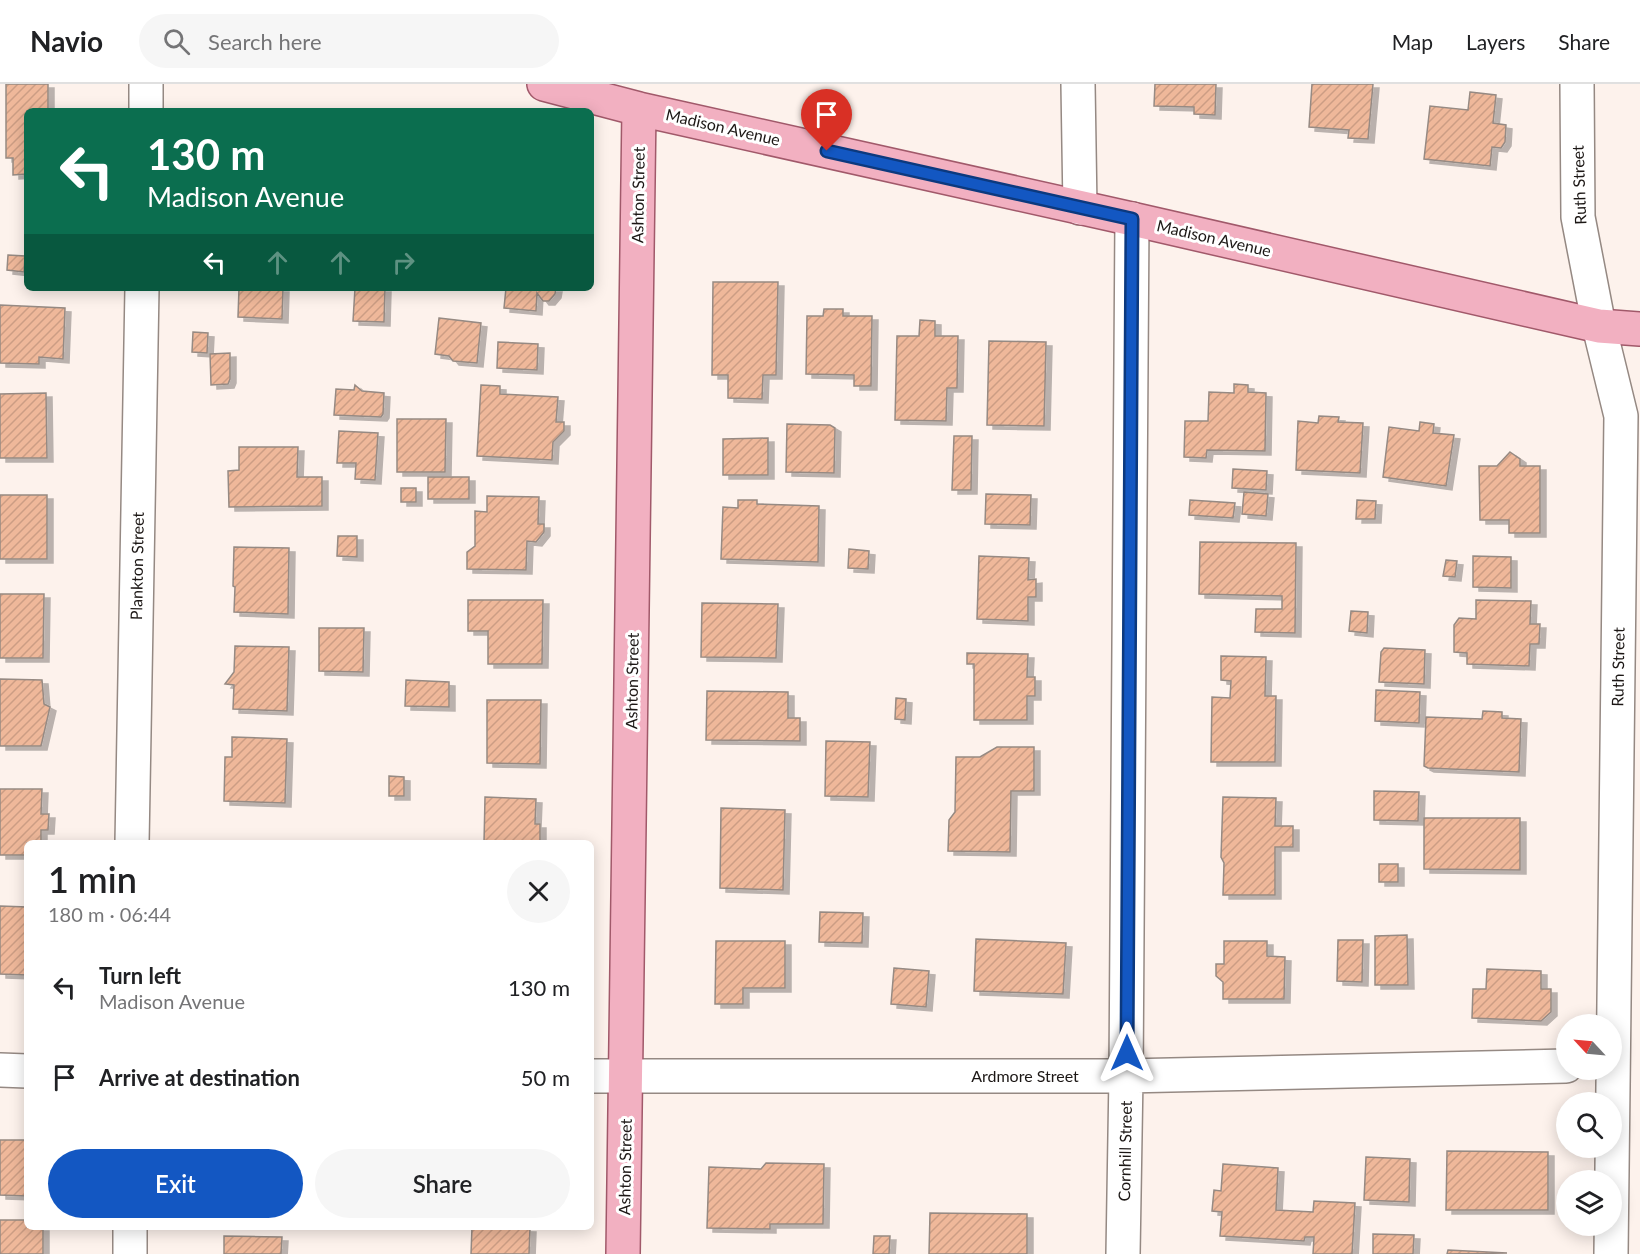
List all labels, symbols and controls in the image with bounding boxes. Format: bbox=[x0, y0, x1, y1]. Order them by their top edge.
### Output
search box bbox=[139, 14, 559, 68]
text: Navio bbox=[30, 24, 103, 58]
icon: search bbox=[160, 25, 193, 58]
text: Search here bbox=[208, 28, 322, 55]
text: Map bbox=[1392, 29, 1433, 54]
text: Layers bbox=[1466, 29, 1525, 54]
text: Share bbox=[1558, 29, 1610, 54]
pin bbox=[801, 89, 852, 151]
icon: arrive bbox=[810, 98, 843, 131]
street label: Madison Avenue bbox=[664, 104, 782, 149]
text: 130 m bbox=[147, 129, 265, 179]
icon: left bbox=[48, 132, 126, 210]
street label: Ruth Street bbox=[1568, 145, 1589, 225]
street label: Ashton Street bbox=[627, 146, 648, 243]
text: Madison Avenue bbox=[147, 180, 344, 213]
street label: Madison Avenue bbox=[1155, 215, 1273, 260]
icon: left bbox=[198, 246, 231, 279]
icon: ahead bbox=[261, 246, 294, 279]
icon: ahead bbox=[324, 246, 357, 279]
icon: right bbox=[387, 246, 420, 279]
street label: Plankton Street bbox=[126, 511, 147, 620]
street label: Ruth Street bbox=[1607, 627, 1628, 707]
street label: Ashton Street bbox=[621, 632, 642, 729]
text: 1 min bbox=[48, 857, 137, 901]
button: close bbox=[507, 860, 570, 923]
text: 180 m · 06:44 bbox=[48, 902, 171, 926]
text: Turn left bbox=[99, 962, 181, 989]
icon: left bbox=[48, 971, 81, 1004]
text: 130 m bbox=[508, 974, 570, 1001]
text: Madison Avenue bbox=[99, 989, 245, 1013]
north arrow bbox=[1556, 1014, 1622, 1080]
map controls bbox=[1556, 1014, 1622, 1236]
position arrow bbox=[1095, 1021, 1159, 1085]
icon: arrive bbox=[48, 1061, 81, 1094]
text: Arrive at destination bbox=[99, 1064, 300, 1091]
text: 50 m bbox=[521, 1064, 570, 1091]
street label: Ardmore Street bbox=[971, 1066, 1079, 1085]
button: search bbox=[1556, 1092, 1622, 1158]
street label: Cornhill Street bbox=[1114, 1100, 1135, 1202]
street label: Ashton Street bbox=[614, 1118, 635, 1215]
button: Exit bbox=[48, 1149, 303, 1218]
button: Share bbox=[315, 1149, 570, 1218]
button: layers bbox=[1556, 1170, 1622, 1236]

